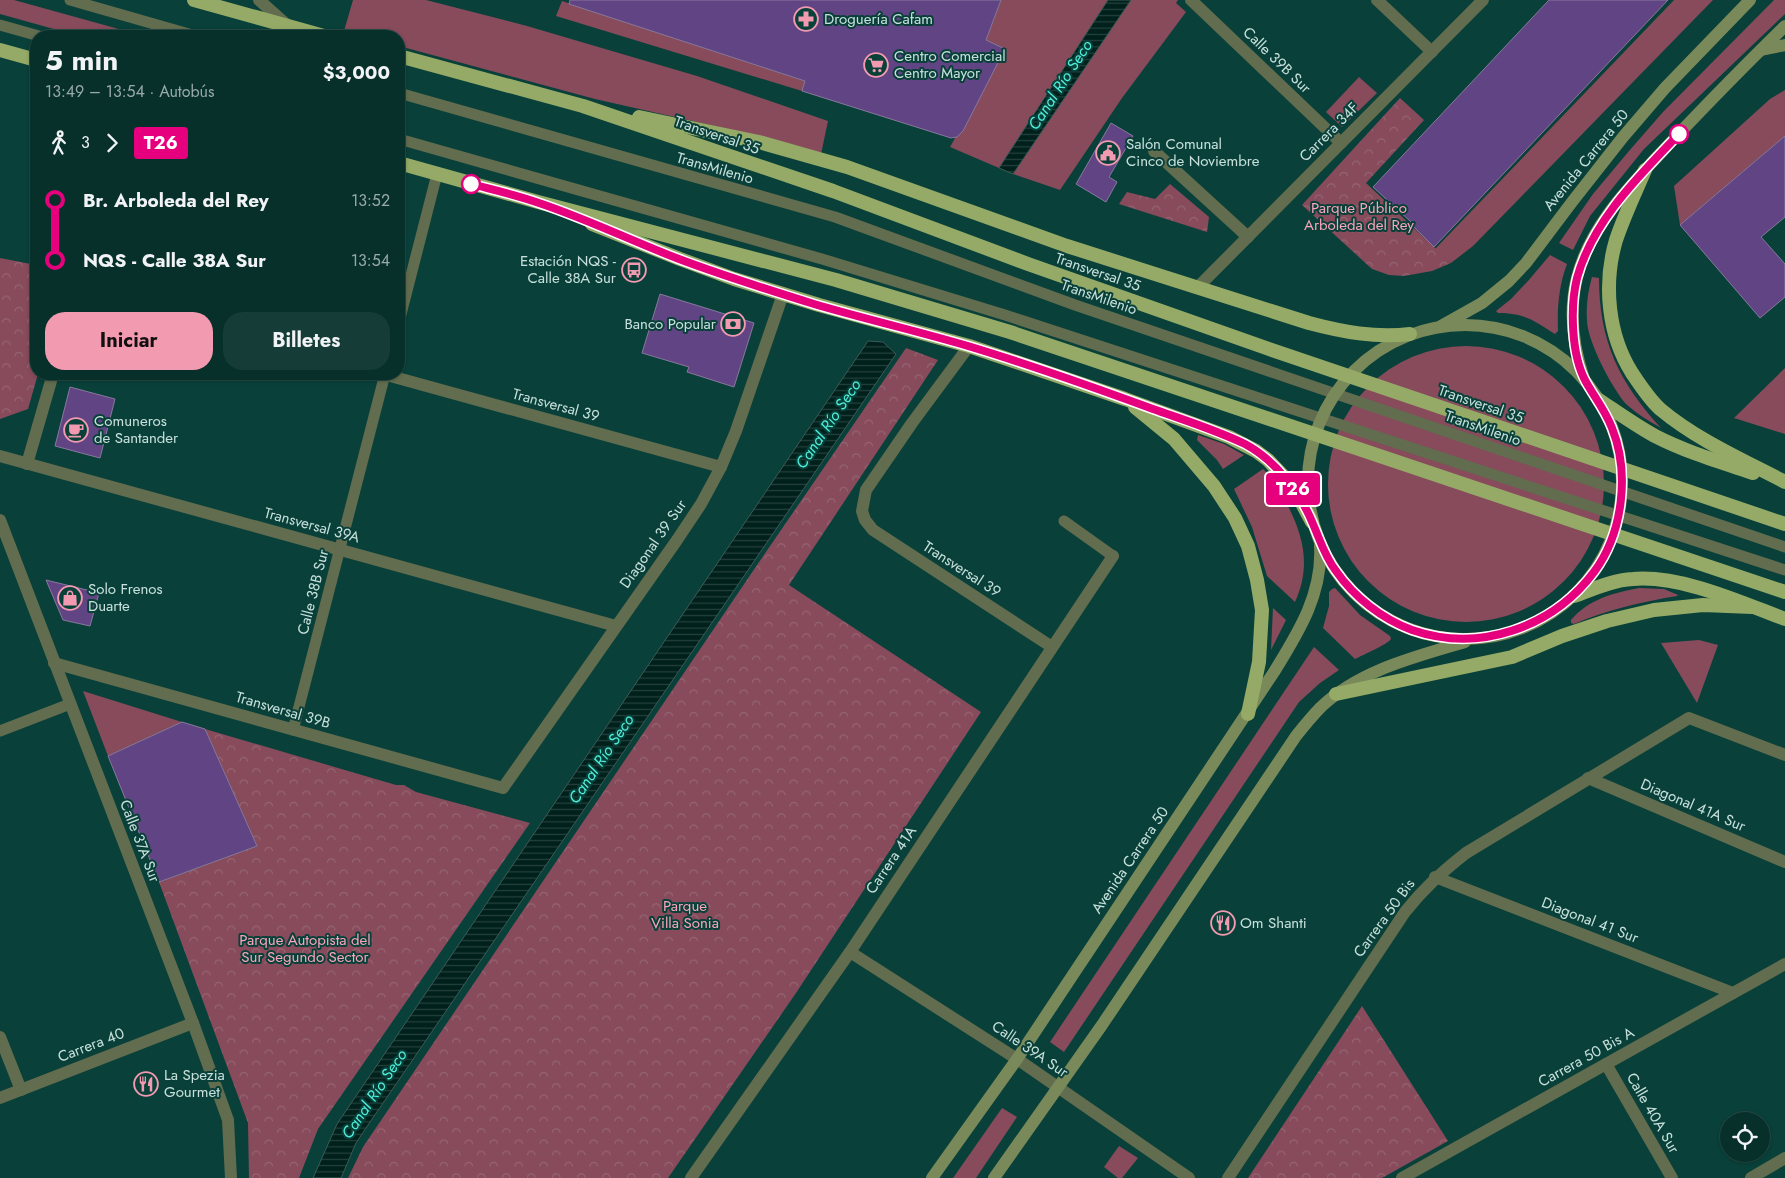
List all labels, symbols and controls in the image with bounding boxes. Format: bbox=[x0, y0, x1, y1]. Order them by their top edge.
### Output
pharmacy icon: Droguería Cafam bbox=[793, 6, 819, 32]
place label: Droguería Cafam bbox=[824, 8, 933, 30]
street label: Calle 39B Sur bbox=[1238, 22, 1317, 99]
water label: Canal Río Seco bbox=[1022, 35, 1098, 135]
text: 5 min bbox=[45, 40, 118, 81]
place label: Centro Comercial Centro Mayor bbox=[894, 45, 1006, 84]
supermarket icon: Centro Comercial Centro Mayor bbox=[863, 52, 889, 78]
text: $3,000 bbox=[323, 59, 390, 86]
text: 13:49 – 13:54 · Autobús bbox=[45, 80, 214, 103]
street label: Carrera 34F bbox=[1294, 97, 1364, 167]
street label: Avenida Carrera 50 bbox=[1538, 105, 1634, 215]
street label: Transversal 35 bbox=[671, 110, 763, 160]
unlabelled marker bbox=[1669, 124, 1689, 144]
icon: walk bbox=[45, 129, 73, 157]
icon: forward bbox=[98, 129, 126, 157]
text: T26 bbox=[144, 130, 178, 156]
text: 3 bbox=[81, 131, 90, 154]
place label: Salón Comunal Cinco de Noviembre bbox=[1126, 133, 1260, 172]
public building icon: Salón Comunal Cinco de Noviembre bbox=[1095, 140, 1121, 166]
street label: TransMilenio bbox=[674, 147, 756, 189]
unlabelled marker bbox=[461, 174, 481, 194]
text: Br. Arboleda del Rey bbox=[83, 187, 269, 214]
text: 13:52 bbox=[351, 189, 390, 212]
park label: Parque Público Arboleda del Rey bbox=[1304, 197, 1414, 236]
text: NQS - Calle 38A Sur bbox=[83, 247, 266, 274]
street label: Transversal 35 bbox=[1052, 247, 1144, 297]
text: 13:54 bbox=[351, 249, 390, 272]
place label: Estación NQS - Calle 38A Sur bbox=[520, 250, 617, 289]
bus stop icon: Estación NQS - Calle 38A Sur bbox=[621, 257, 647, 283]
street label: TransMilenio bbox=[1058, 274, 1140, 320]
bank icon: Banco Popular bbox=[720, 311, 746, 337]
button: Iniciar bbox=[45, 312, 213, 370]
button: Billetes bbox=[223, 312, 390, 370]
place label: Banco Popular bbox=[624, 313, 717, 335]
water label: Canal Río Seco bbox=[790, 374, 867, 473]
street label: Transversal 35 bbox=[1435, 379, 1527, 429]
street label: Transversal 39 bbox=[510, 383, 602, 427]
street label: TransMilenio bbox=[1442, 405, 1524, 451]
place label: Comuneros de Santander bbox=[94, 410, 179, 449]
cafe icon: Comuneros de Santander bbox=[63, 417, 89, 443]
line badge: T26 bbox=[1264, 473, 1322, 505]
text: T26 bbox=[1276, 476, 1310, 502]
street label: Diagonal 39 Sur bbox=[614, 495, 692, 593]
street label: Transversal 39A bbox=[262, 502, 362, 548]
street label: Transversal 39 bbox=[919, 535, 1005, 603]
street label: Calle 38B Sur bbox=[292, 546, 334, 637]
place label: Solo Frenos Duarte bbox=[88, 578, 163, 617]
shop icon: Solo Frenos Duarte bbox=[57, 585, 83, 611]
street label: Transversal 39B bbox=[233, 686, 333, 734]
water label: Canal Río Seco bbox=[563, 709, 640, 808]
street label: Diagonal 41A Sur bbox=[1637, 773, 1750, 837]
street label: Calle 37A Sur bbox=[114, 797, 166, 886]
street label: Avenida Carrera 50 bbox=[1086, 802, 1174, 918]
street label: Carrera 41A bbox=[860, 822, 922, 898]
street label: Carrera 50 Bis bbox=[1348, 874, 1420, 962]
street label: Diagonal 41 Sur bbox=[1538, 891, 1643, 949]
park label: Parque Villa Sonia bbox=[651, 895, 719, 934]
restaurant icon: Om Shanti bbox=[1210, 910, 1236, 936]
place label: Om Shanti bbox=[1240, 912, 1307, 934]
park label: Parque Autopista del Sur Segundo Sector bbox=[239, 929, 371, 968]
street label: Calle 39A Sur bbox=[987, 1015, 1073, 1083]
street label: Carrera 50 Bis A bbox=[1534, 1021, 1638, 1093]
street label: Carrera 40 bbox=[54, 1022, 128, 1068]
water label: Canal Río Seco bbox=[336, 1044, 413, 1143]
place label: La Spezia Gourmet bbox=[164, 1064, 225, 1103]
street label: Calle 40A Sur bbox=[1621, 1069, 1685, 1158]
restaurant icon: La Spezia Gourmet bbox=[133, 1071, 159, 1097]
map controls bbox=[1720, 1112, 1770, 1162]
button: locate bbox=[1720, 1112, 1770, 1162]

